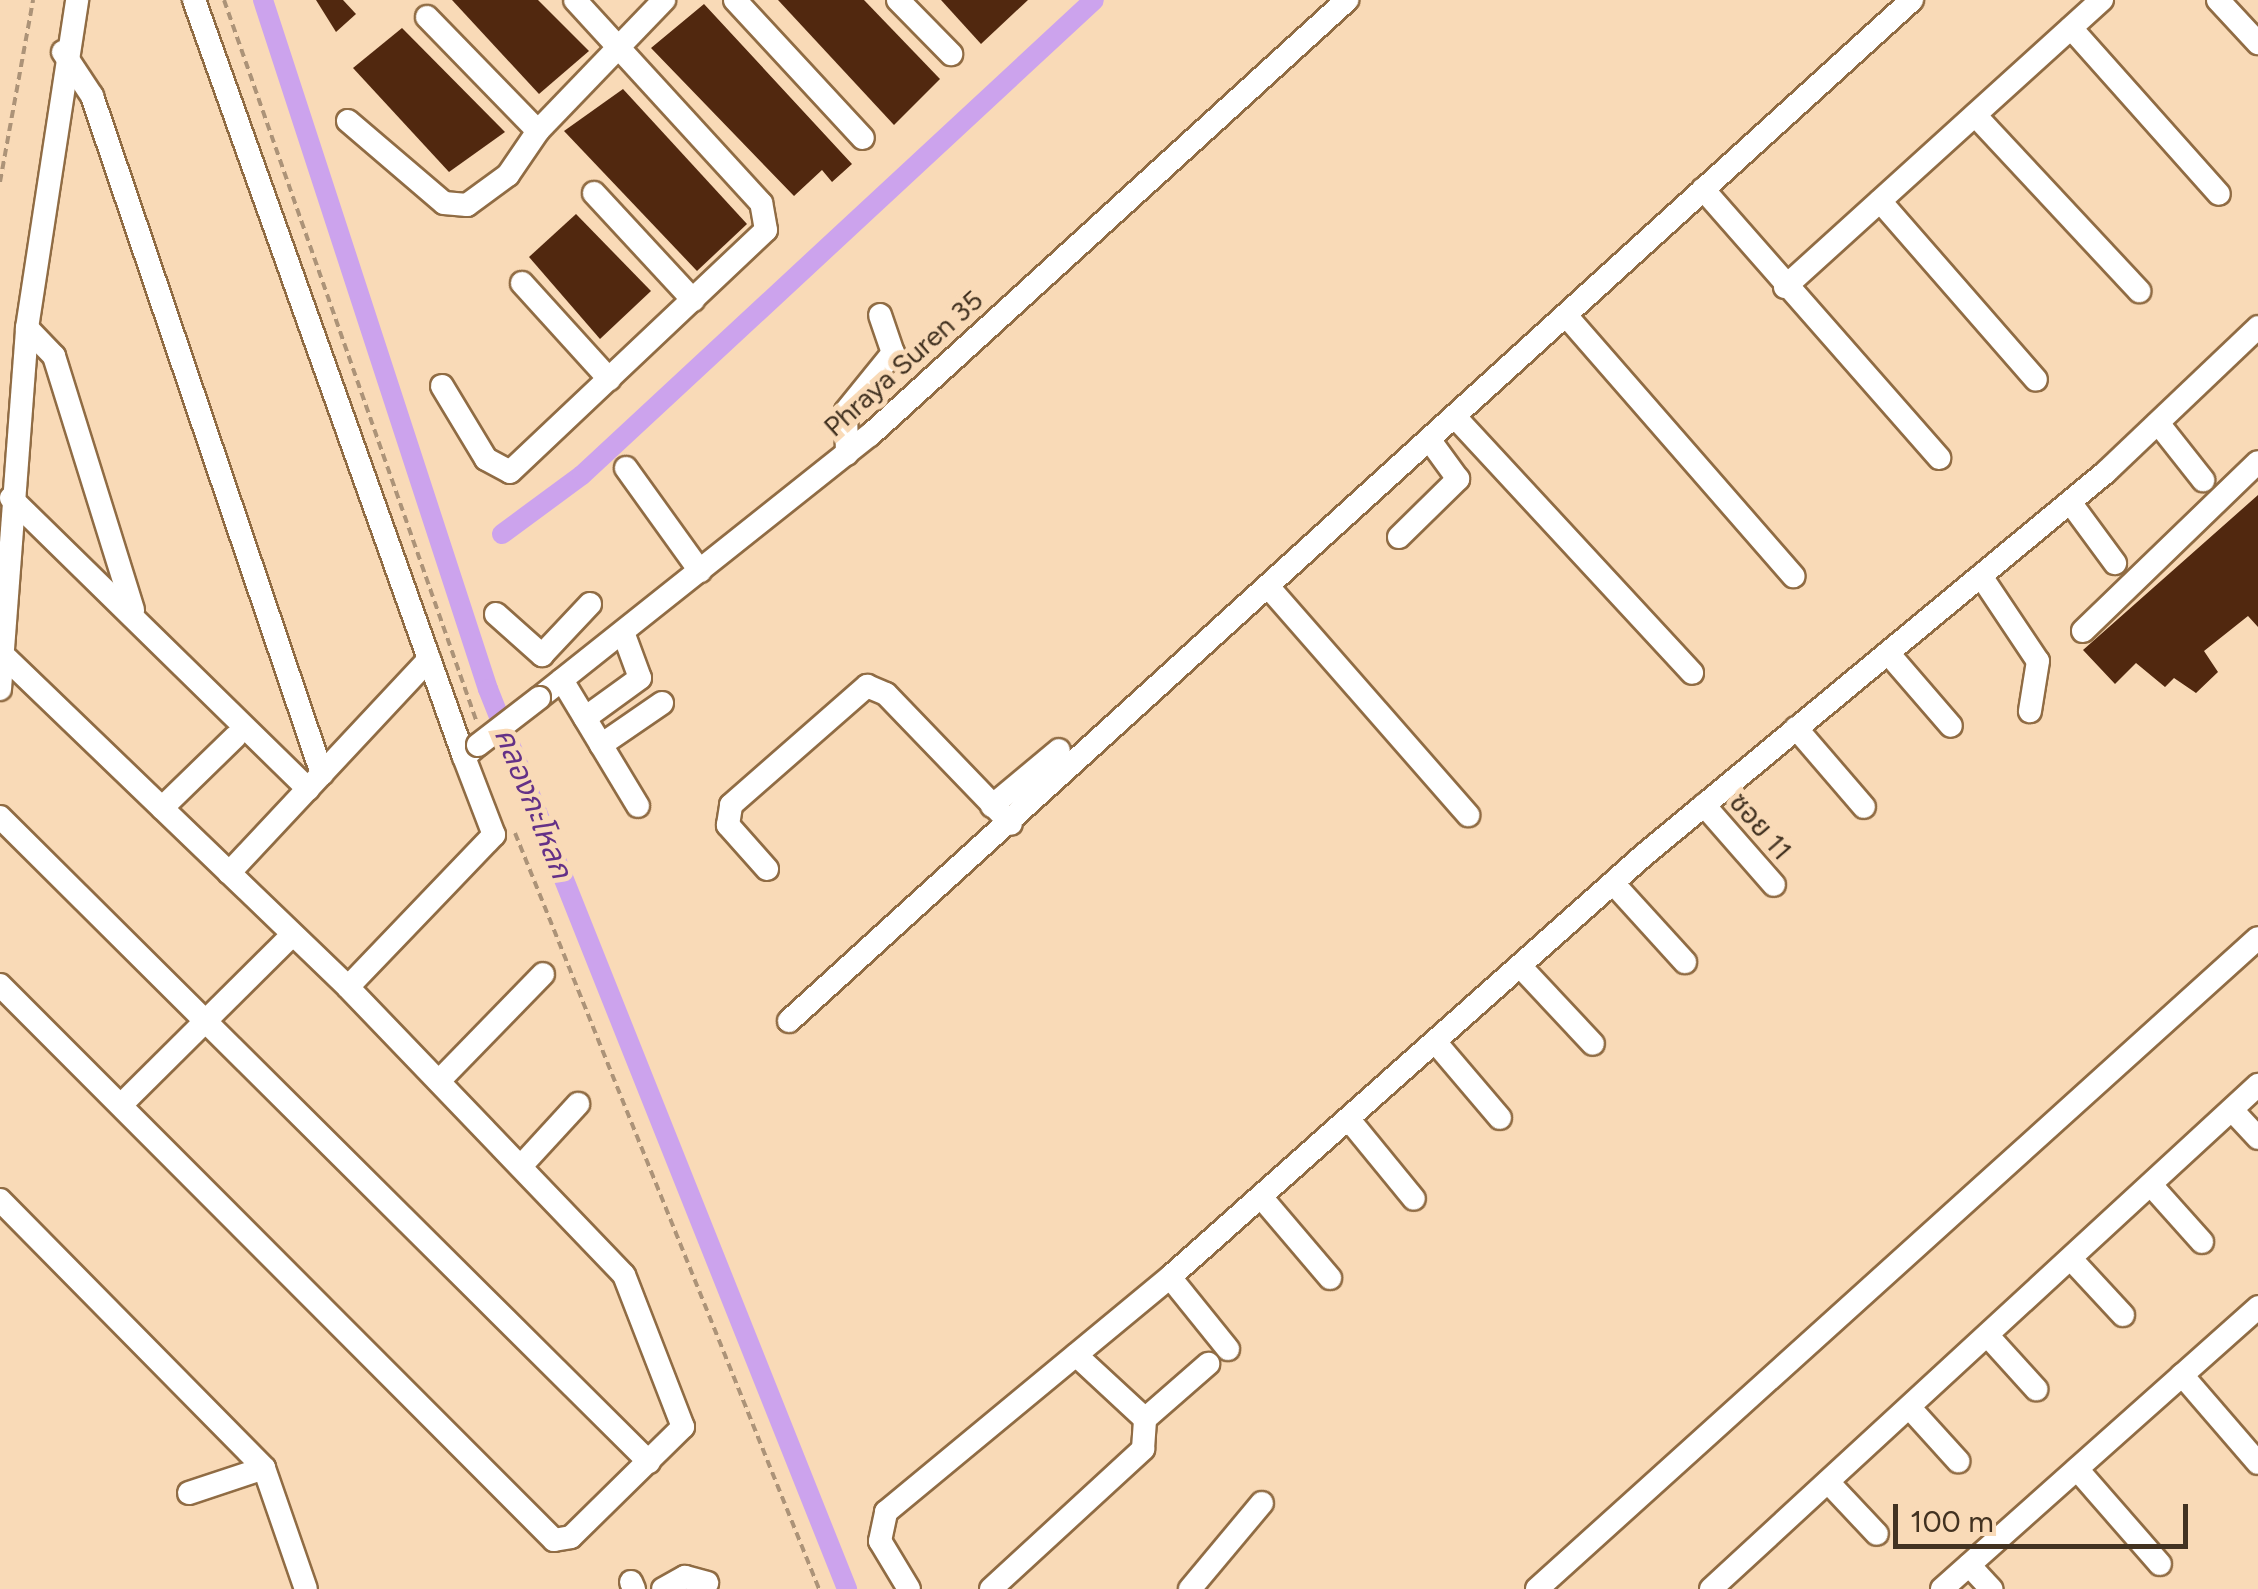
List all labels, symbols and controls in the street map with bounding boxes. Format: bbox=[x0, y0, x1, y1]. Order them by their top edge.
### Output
street label: Phraya Suren 35 bbox=[817, 283, 989, 443]
water label: คลองกะโหลก bbox=[487, 723, 579, 883]
street label: ซอย 11 bbox=[1723, 785, 1799, 867]
scale bar bbox=[1898, 1484, 2193, 1546]
text: 100 m bbox=[1910, 1503, 1994, 1540]

